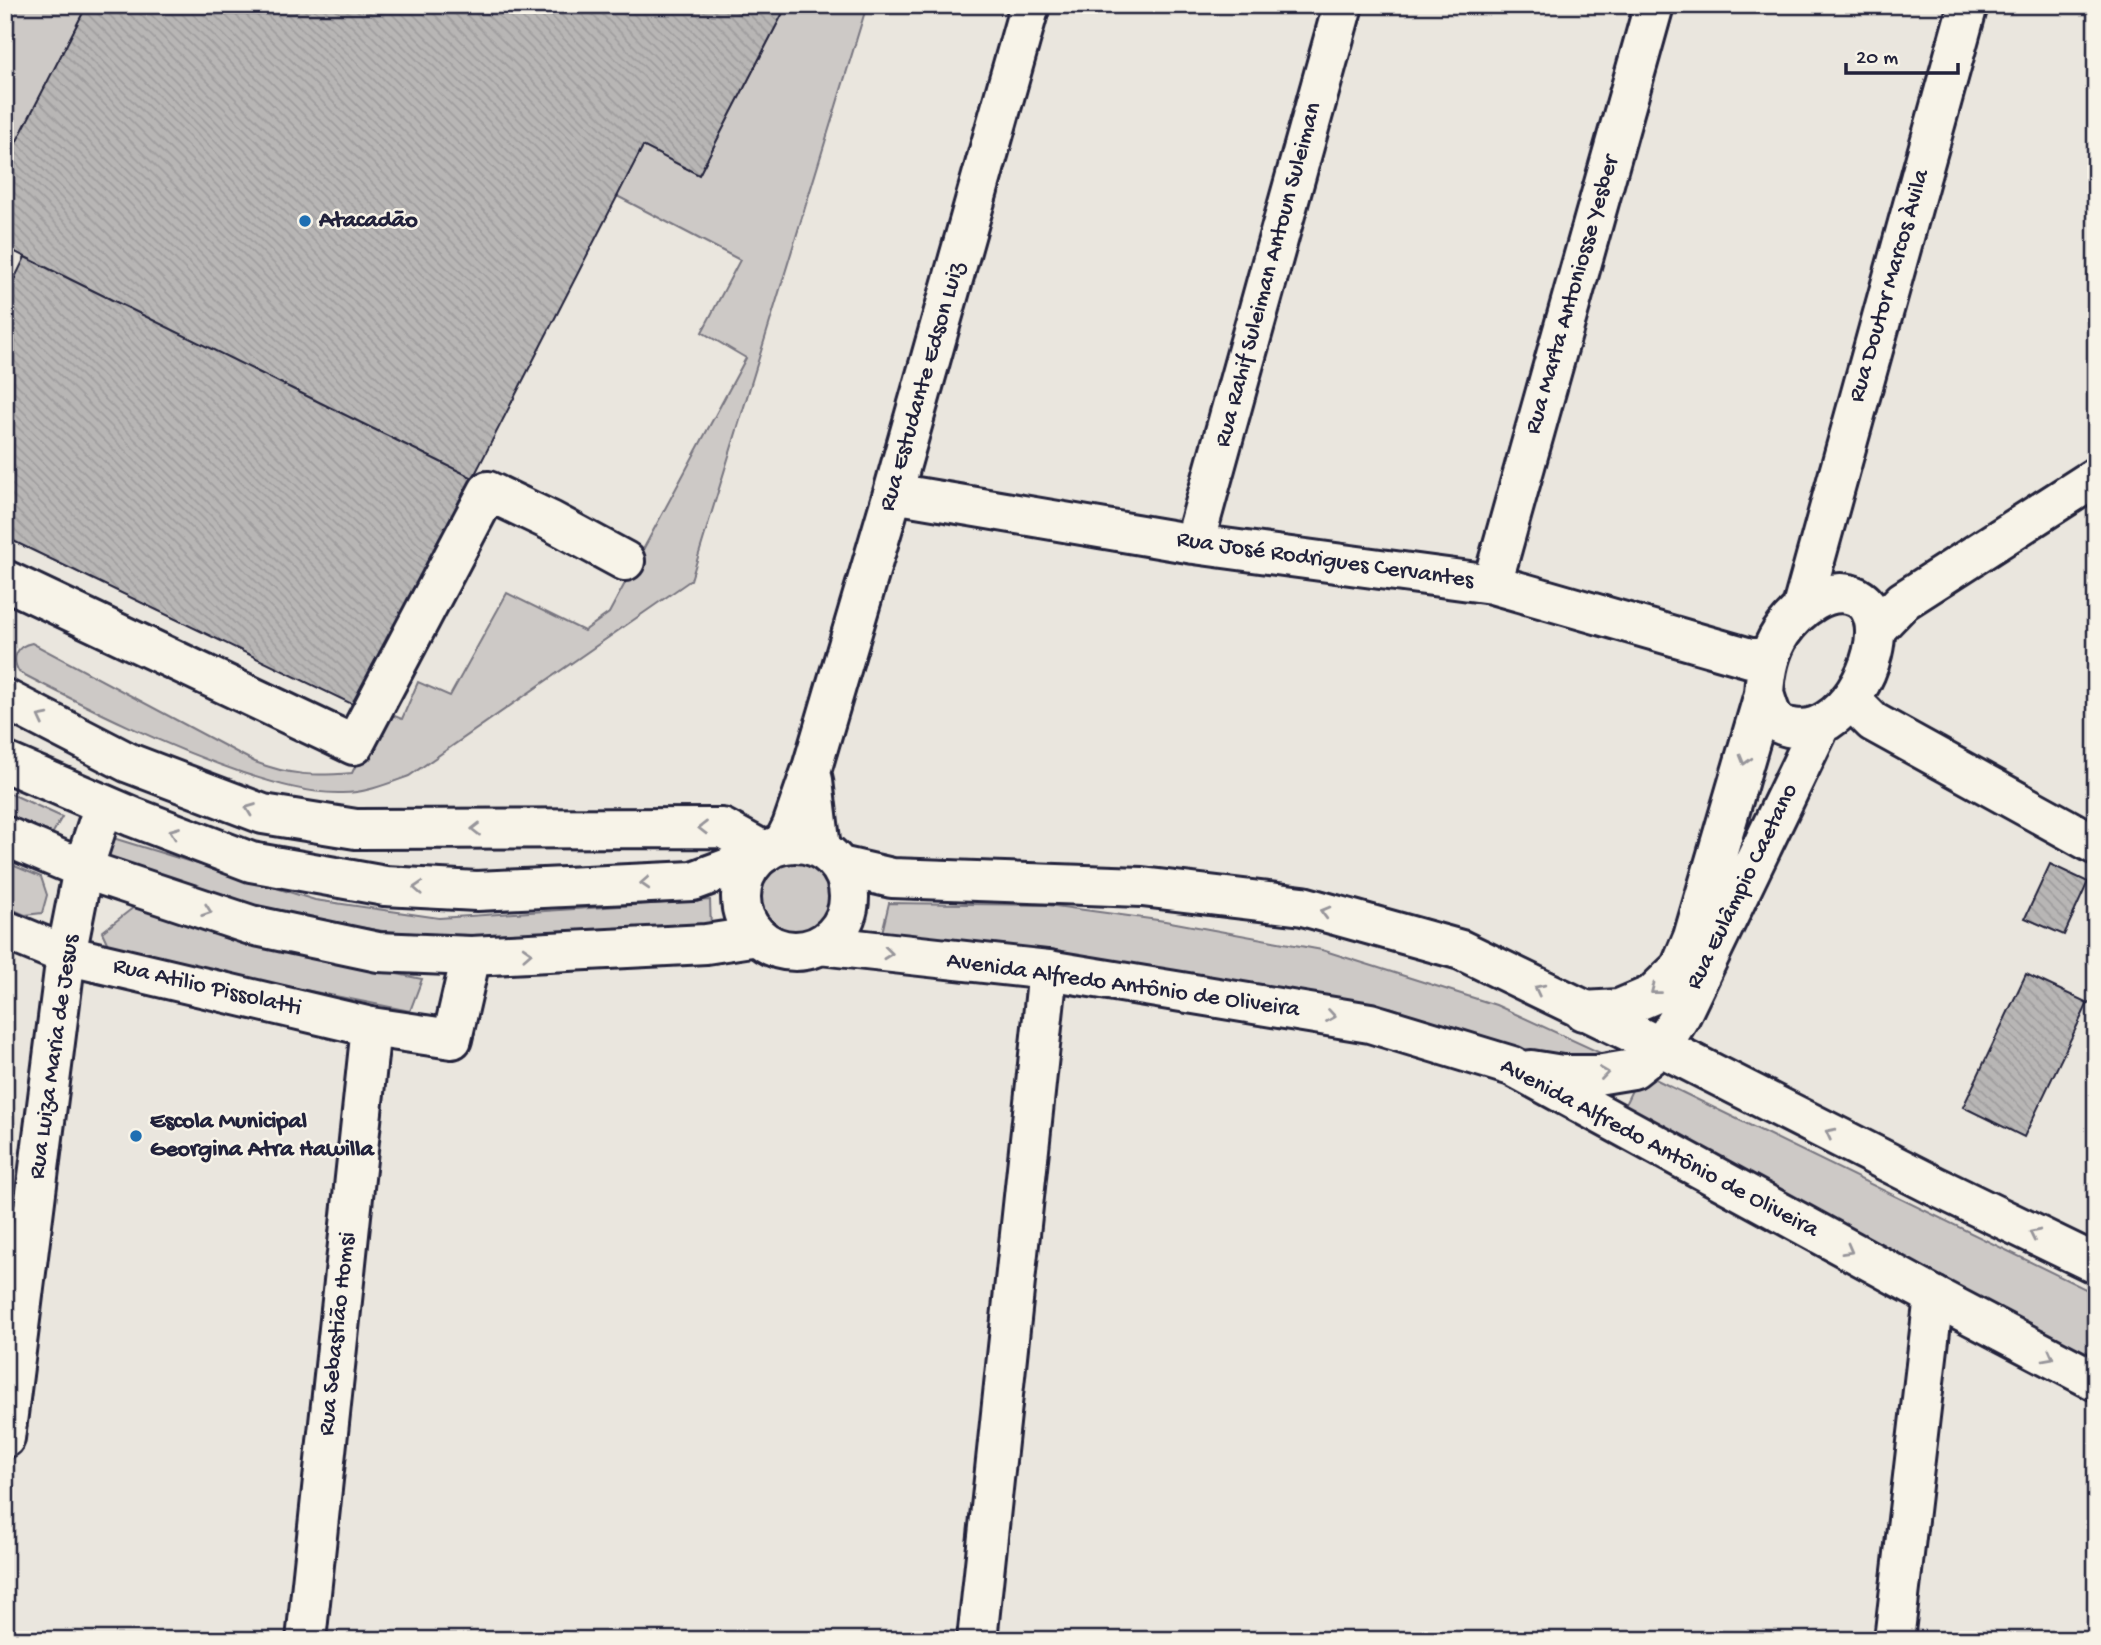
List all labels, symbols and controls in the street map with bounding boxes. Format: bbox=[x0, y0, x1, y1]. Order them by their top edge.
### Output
scale bar bbox=[1846, 32, 1958, 76]
text: 20 m bbox=[1856, 47, 1898, 72]
street label: Rua Rahif Suleiman Antoun Suleiman bbox=[1209, 99, 1329, 451]
street label: Rua Marta Antoniosse Yesber bbox=[1519, 150, 1627, 438]
street label: Rua Doutor Marcos Àvila bbox=[1843, 166, 1937, 406]
place label: Atacadão bbox=[318, 207, 418, 236]
marker: Atacadão bbox=[297, 213, 313, 229]
street label: Rua Estudante Edson Luiz bbox=[874, 258, 973, 515]
street label: Rua José Rodrigues Cervantes bbox=[1175, 526, 1477, 596]
one-way arrow bbox=[37, 713, 49, 727]
one-way arrow bbox=[1738, 753, 1753, 765]
street label: Rua Eulâmpio Caetano bbox=[1681, 779, 1805, 995]
one-way arrow bbox=[245, 804, 257, 818]
one-way arrow bbox=[698, 820, 708, 836]
one-way arrow bbox=[470, 821, 481, 837]
one-way arrow bbox=[168, 827, 180, 841]
one-way arrow bbox=[640, 875, 651, 890]
one-way arrow bbox=[412, 880, 423, 895]
one-way arrow bbox=[200, 903, 212, 917]
one-way arrow bbox=[1320, 906, 1332, 921]
street label: Rua Luiza Maria de Jesus bbox=[23, 932, 87, 1181]
one-way arrow bbox=[883, 945, 894, 960]
one-way arrow bbox=[522, 946, 533, 961]
street label: Avenida Alfredo Antônio de Oliveira bbox=[945, 947, 1302, 1025]
street label: Rua Atilio Pissolatti bbox=[110, 952, 304, 1024]
one-way arrow bbox=[1650, 982, 1663, 995]
one-way arrow bbox=[1534, 983, 1546, 997]
one-way arrow bbox=[1325, 1009, 1337, 1024]
street label: Avenida Alfredo Antônio de Oliveira bbox=[1495, 1053, 1824, 1246]
one-way arrow bbox=[1598, 1066, 1610, 1081]
place label: Escola Municipal Georgina Atra Hawilla bbox=[150, 1108, 376, 1165]
marker: Escola Municipal Georgina Atra Hawilla bbox=[128, 1128, 144, 1144]
one-way arrow bbox=[1825, 1128, 1837, 1142]
one-way arrow bbox=[2029, 1228, 2041, 1242]
street label: Rua Sebastião Homsi bbox=[313, 1231, 363, 1437]
one-way arrow bbox=[1841, 1241, 1853, 1255]
one-way arrow bbox=[2041, 1348, 2054, 1362]

